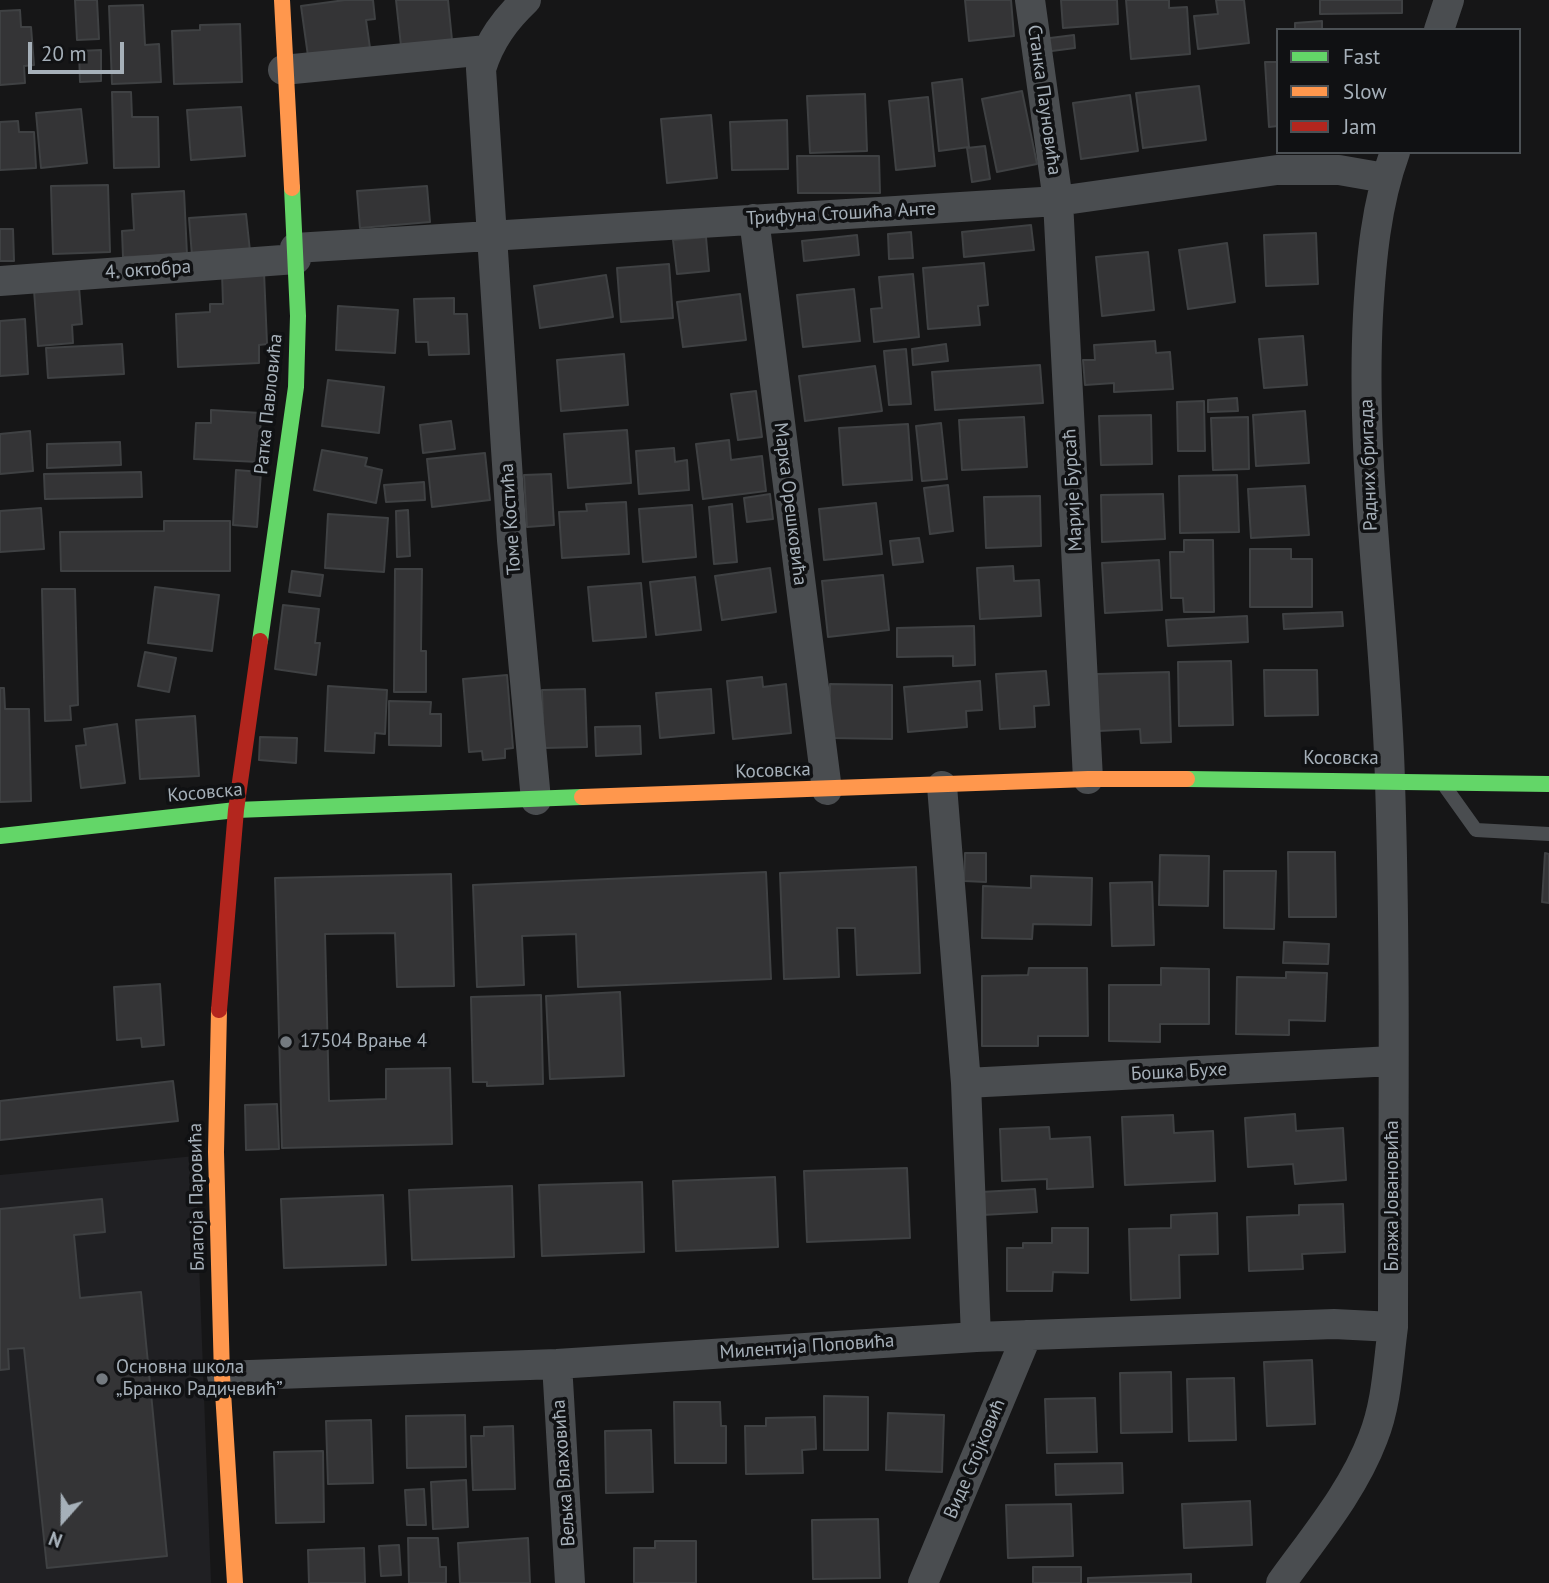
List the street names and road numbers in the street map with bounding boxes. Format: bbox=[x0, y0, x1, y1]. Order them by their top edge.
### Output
street label: Станка Пауновића bbox=[1022, 23, 1066, 177]
street label: Трифуна Стошића Анте bbox=[745, 198, 937, 230]
street label: 4. октобра bbox=[104, 256, 192, 284]
street label: Ратка Павловића bbox=[250, 332, 288, 476]
street label: Радних бригада bbox=[1355, 399, 1383, 531]
street label: Марка Орешковића bbox=[769, 421, 811, 587]
street label: Марије Бурсаћ bbox=[1058, 428, 1088, 552]
street label: Томе Костића bbox=[496, 462, 526, 576]
street label: Косовска bbox=[1303, 748, 1379, 770]
street label: Косовска bbox=[735, 758, 811, 784]
street label: Косовска bbox=[166, 778, 244, 808]
street label: Бошка Бухе bbox=[1130, 1058, 1228, 1086]
street label: Блажа Јовановића bbox=[1382, 1120, 1404, 1272]
street label: Благоја Паровића bbox=[184, 1123, 210, 1271]
street label: Милентија Поповића bbox=[719, 1330, 895, 1364]
street label: Виде Стојковић bbox=[940, 1396, 1010, 1522]
street label: Вељка Влаховића bbox=[547, 1399, 581, 1547]

